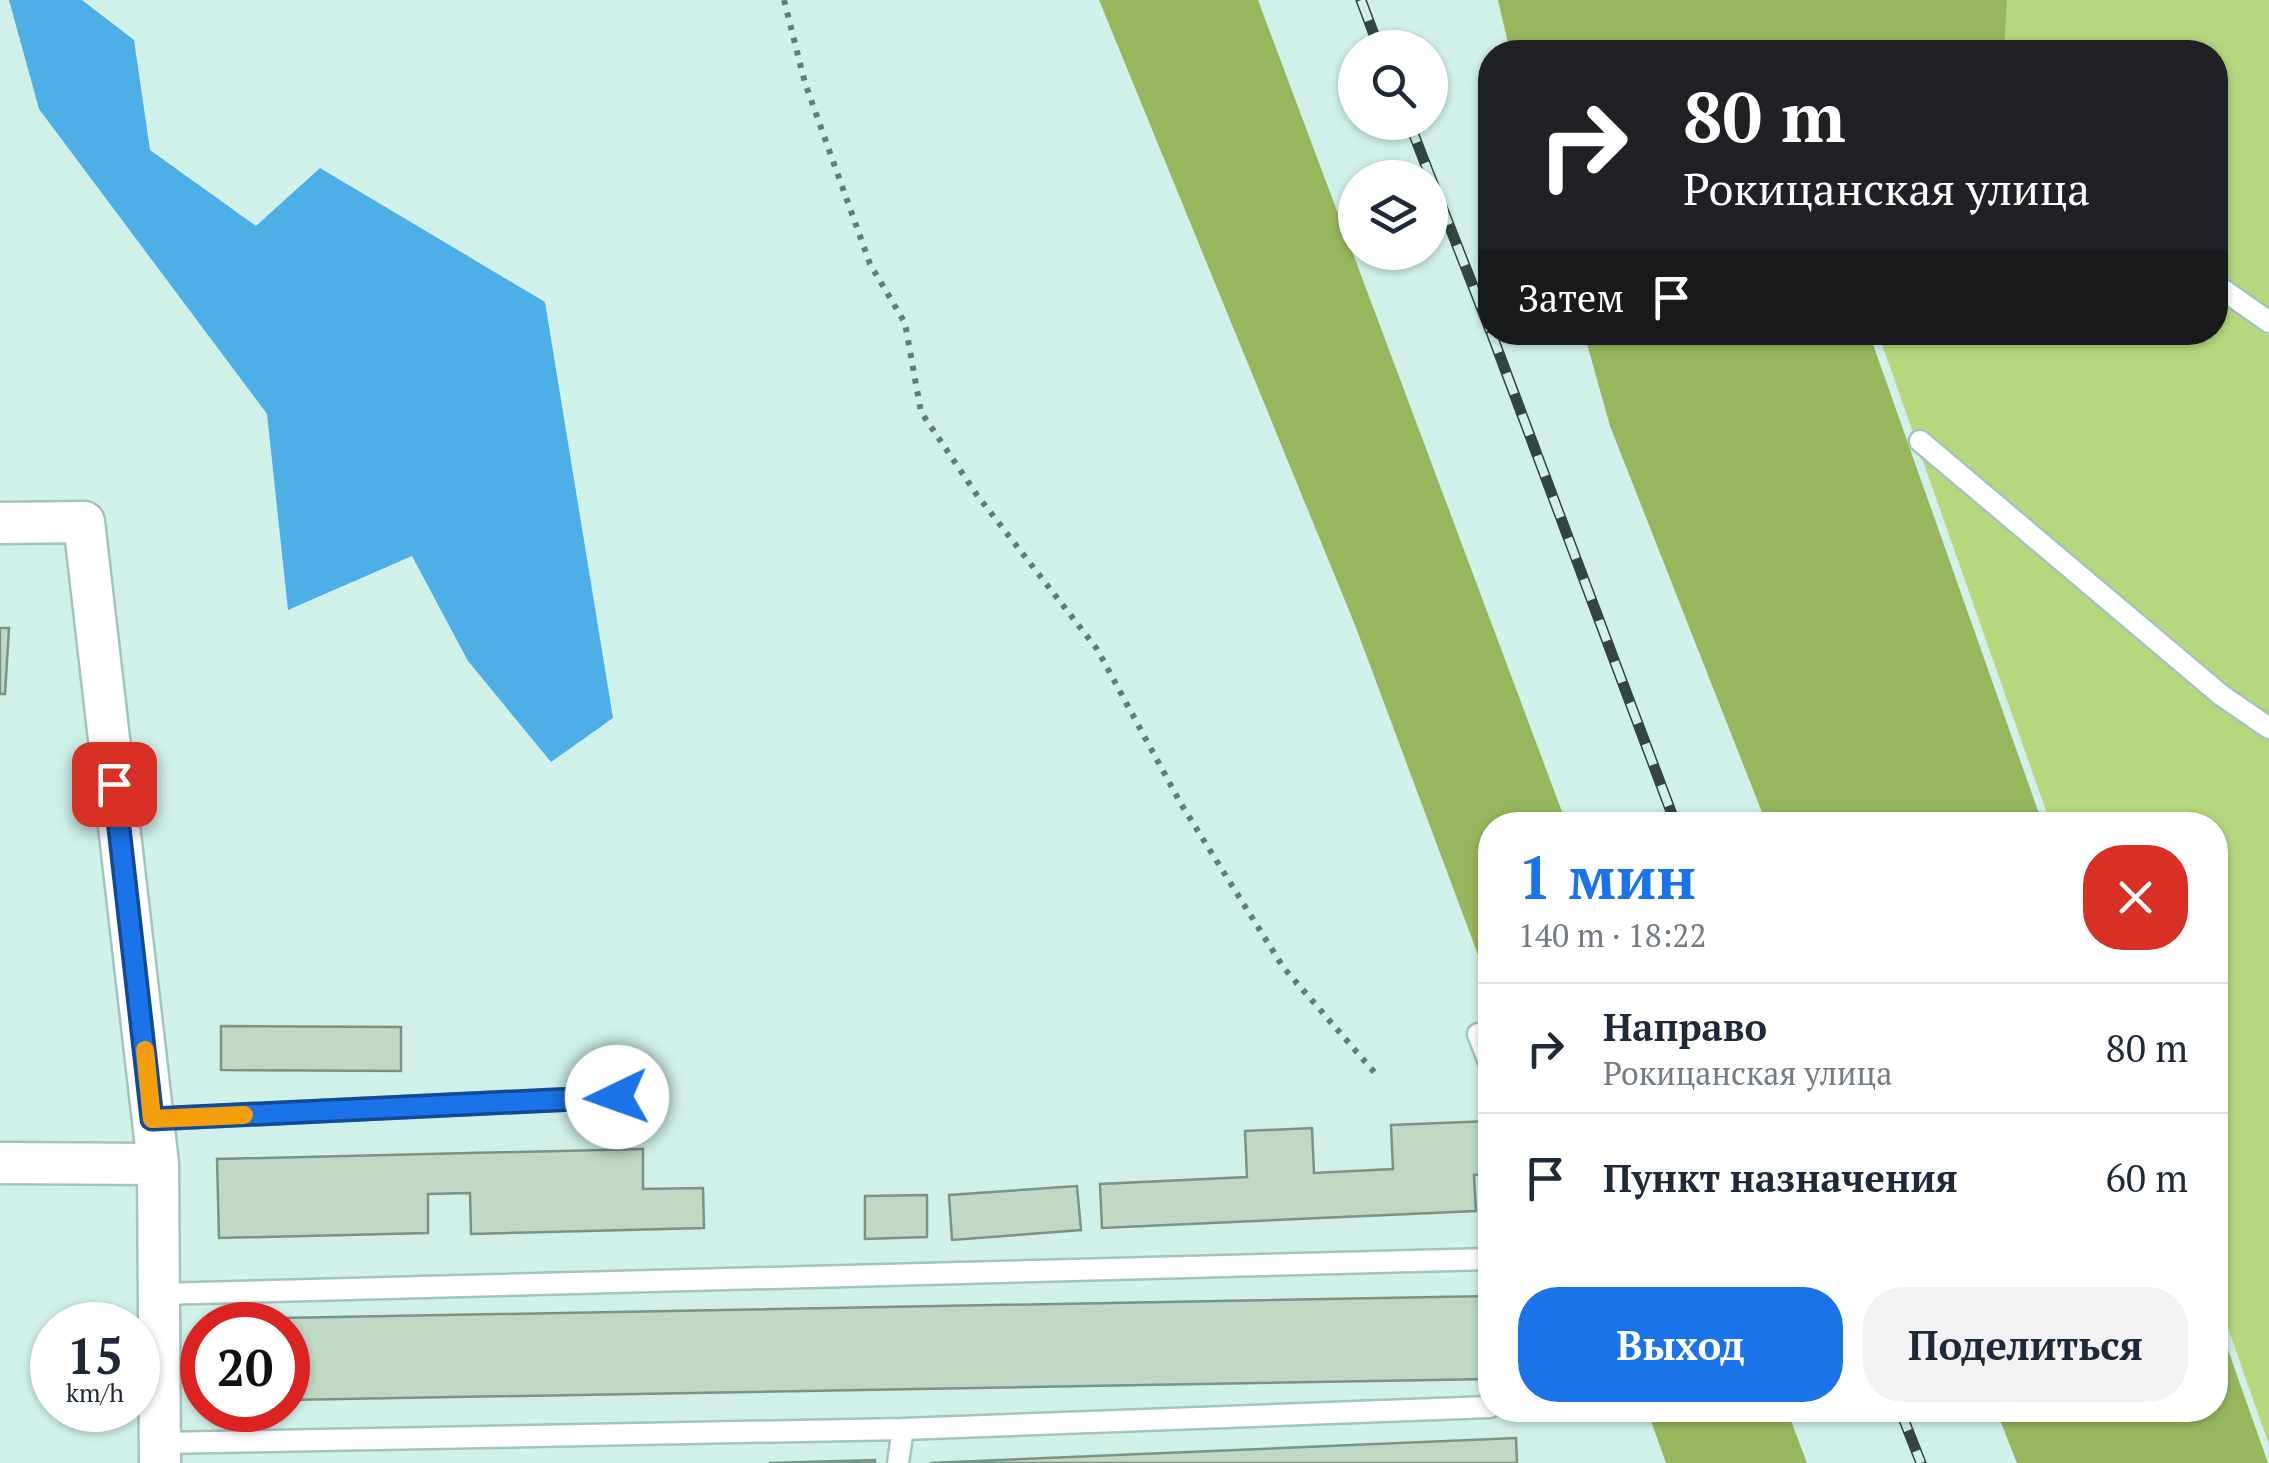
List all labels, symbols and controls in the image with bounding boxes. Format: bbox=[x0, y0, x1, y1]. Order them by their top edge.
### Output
map controls bbox=[1338, 30, 1448, 270]
button: search bbox=[1338, 30, 1448, 140]
text: 80 m bbox=[1683, 69, 1846, 162]
icon: right bbox=[1518, 80, 1648, 210]
text: Рокицанская улица bbox=[1683, 158, 2090, 218]
button: layers bbox=[1338, 160, 1448, 270]
icon: arrive bbox=[1644, 270, 1699, 325]
text: Затем bbox=[1518, 273, 1624, 323]
pin bbox=[72, 742, 157, 827]
icon: arrive bbox=[87, 757, 142, 812]
text: 1 мин bbox=[1518, 837, 1696, 916]
button: close bbox=[2083, 845, 2188, 950]
text: 140 m · 18:22 bbox=[1518, 914, 1706, 956]
text: Направо bbox=[1603, 1002, 1767, 1052]
icon: right bbox=[1518, 1021, 1573, 1076]
text: 80 m bbox=[2105, 1023, 2188, 1073]
position arrow bbox=[565, 1045, 669, 1149]
text: Рокицанская улица bbox=[1603, 1052, 1892, 1094]
icon: arrive bbox=[1518, 1151, 1573, 1206]
text: Пункт назначения bbox=[1603, 1153, 1958, 1203]
text: 60 m bbox=[2105, 1153, 2188, 1203]
button: Выход bbox=[1518, 1287, 1843, 1402]
button: Поделиться bbox=[1863, 1287, 2188, 1402]
speed limit sign: 20 bbox=[180, 1302, 310, 1432]
text: 15 bbox=[67, 1322, 123, 1388]
text: km/h bbox=[66, 1376, 124, 1409]

